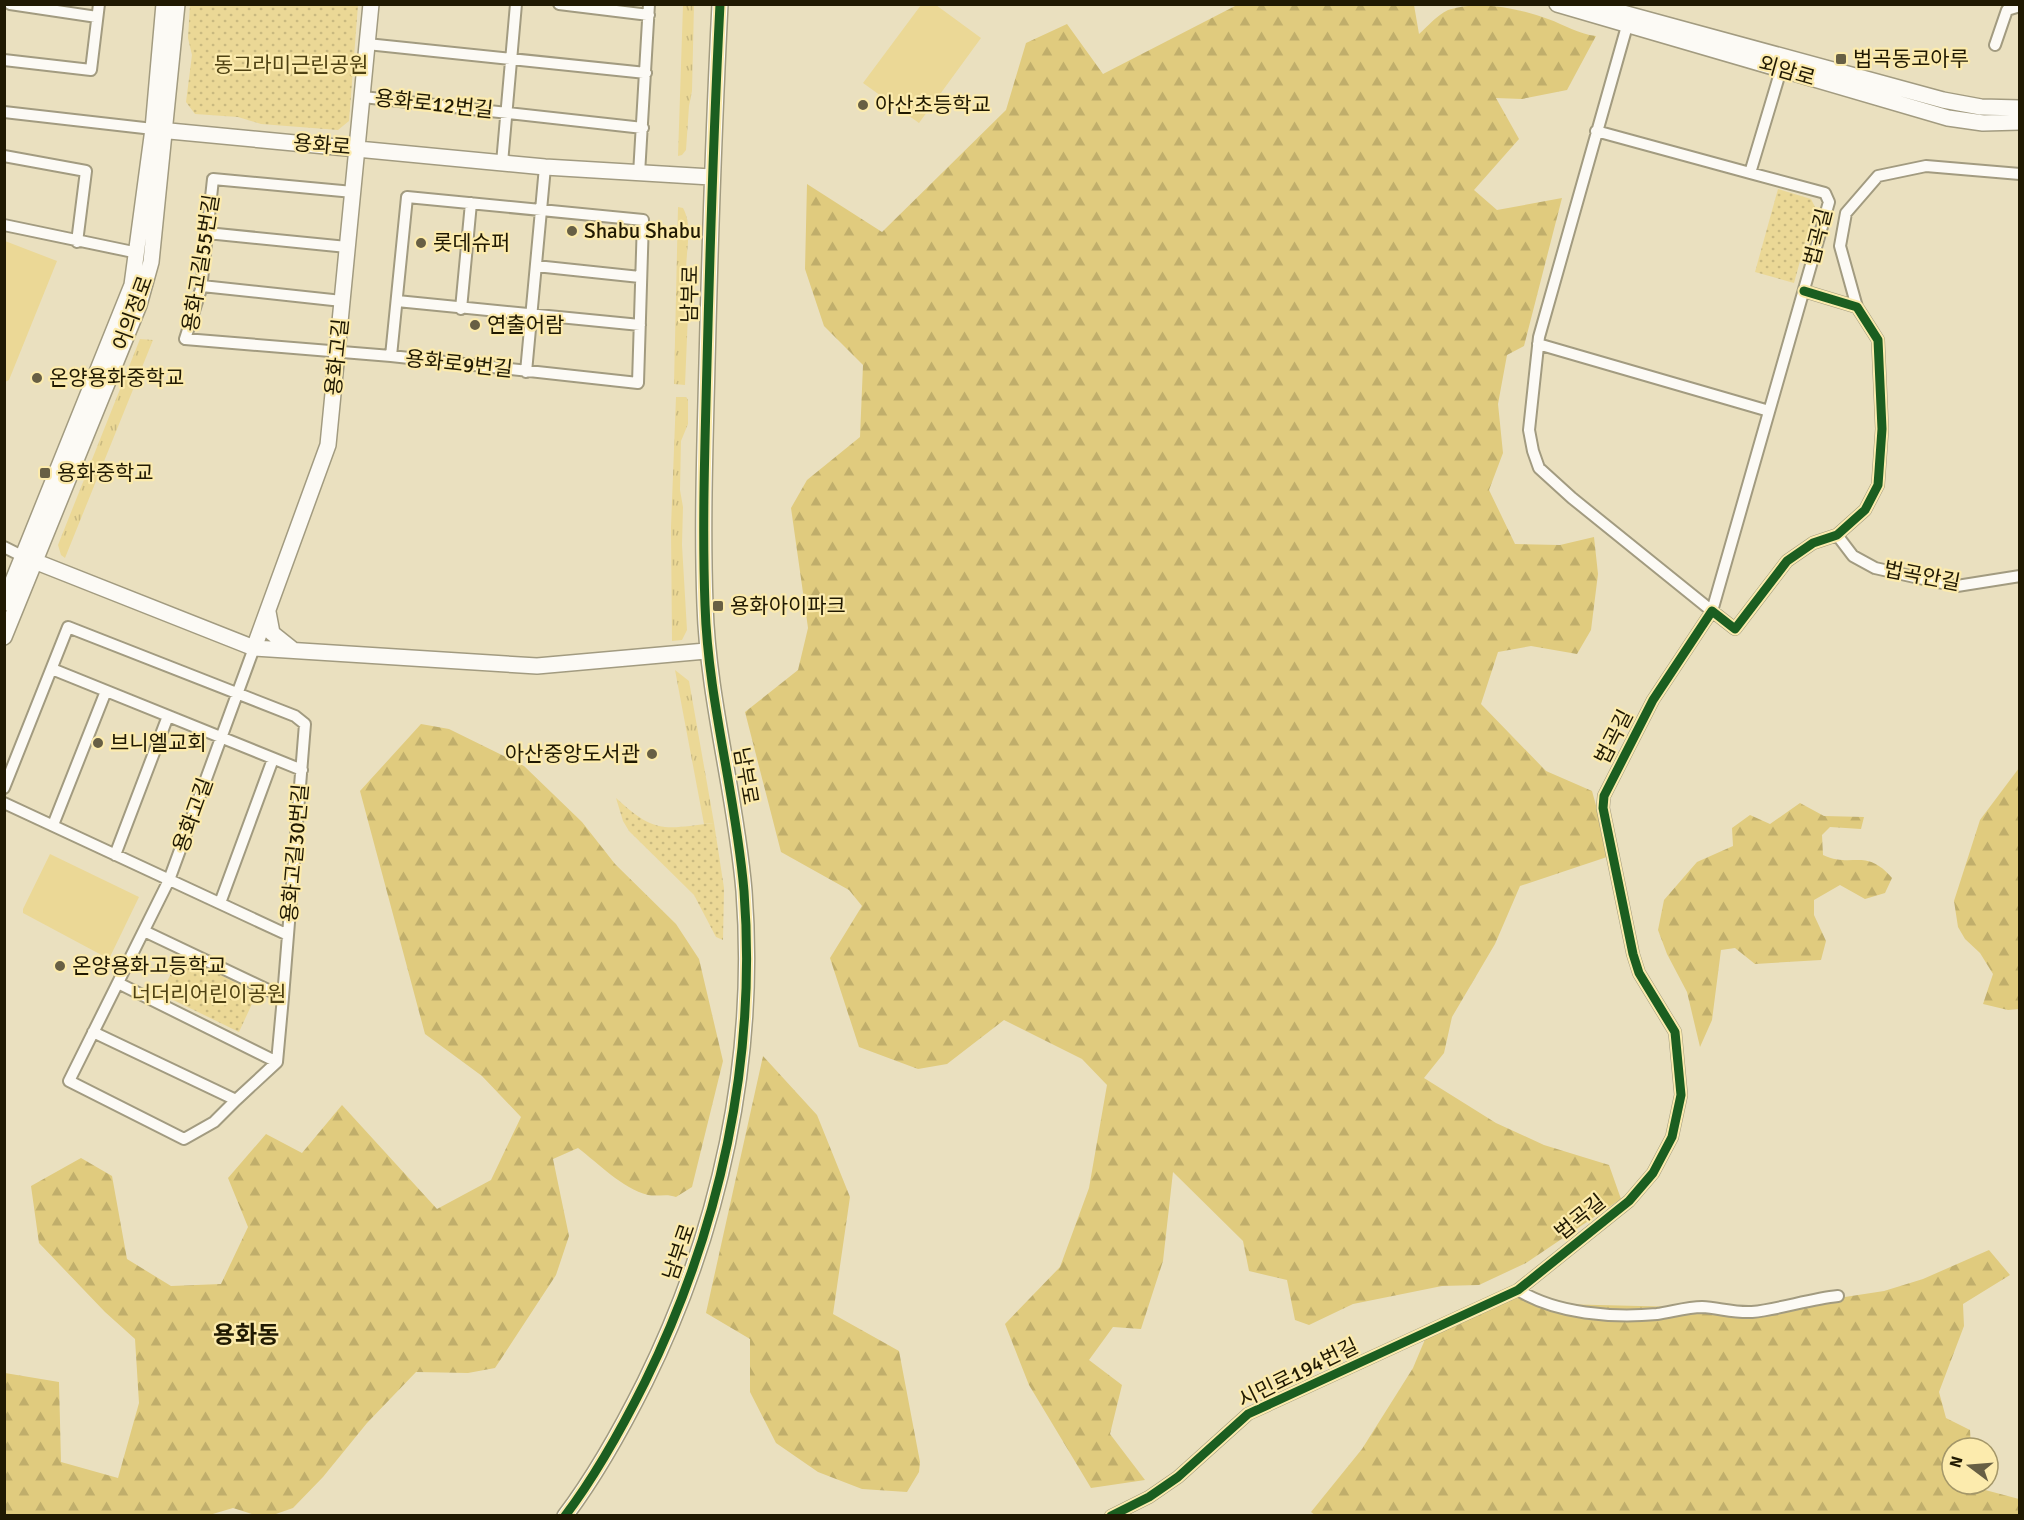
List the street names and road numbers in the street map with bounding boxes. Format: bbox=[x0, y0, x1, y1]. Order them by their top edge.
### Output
street label: 외암로 bbox=[1756, 51, 1818, 91]
street label: 용화로12번길 bbox=[373, 85, 495, 123]
street label: 용화로 bbox=[292, 130, 352, 160]
street label: 용화고길55번길 bbox=[177, 193, 225, 333]
street label: 법곡길 bbox=[1798, 206, 1838, 268]
street label: 남부로 bbox=[676, 265, 704, 323]
street label: 어의정로 bbox=[108, 272, 158, 354]
street label: 용화고길 bbox=[320, 317, 354, 397]
street label: 용화로9번길 bbox=[404, 345, 514, 383]
street label: 법곡안길 bbox=[1882, 556, 1962, 596]
street label: 법곡길 bbox=[1589, 705, 1639, 769]
street label: 남부로 bbox=[728, 745, 764, 807]
street label: 용화고길 bbox=[168, 774, 218, 856]
street label: 용화고길30번길 bbox=[276, 783, 314, 923]
street label: 법곡길 bbox=[1549, 1189, 1611, 1245]
street label: 남부로 bbox=[657, 1220, 701, 1284]
street label: 시민로194번길 bbox=[1234, 1333, 1362, 1413]

